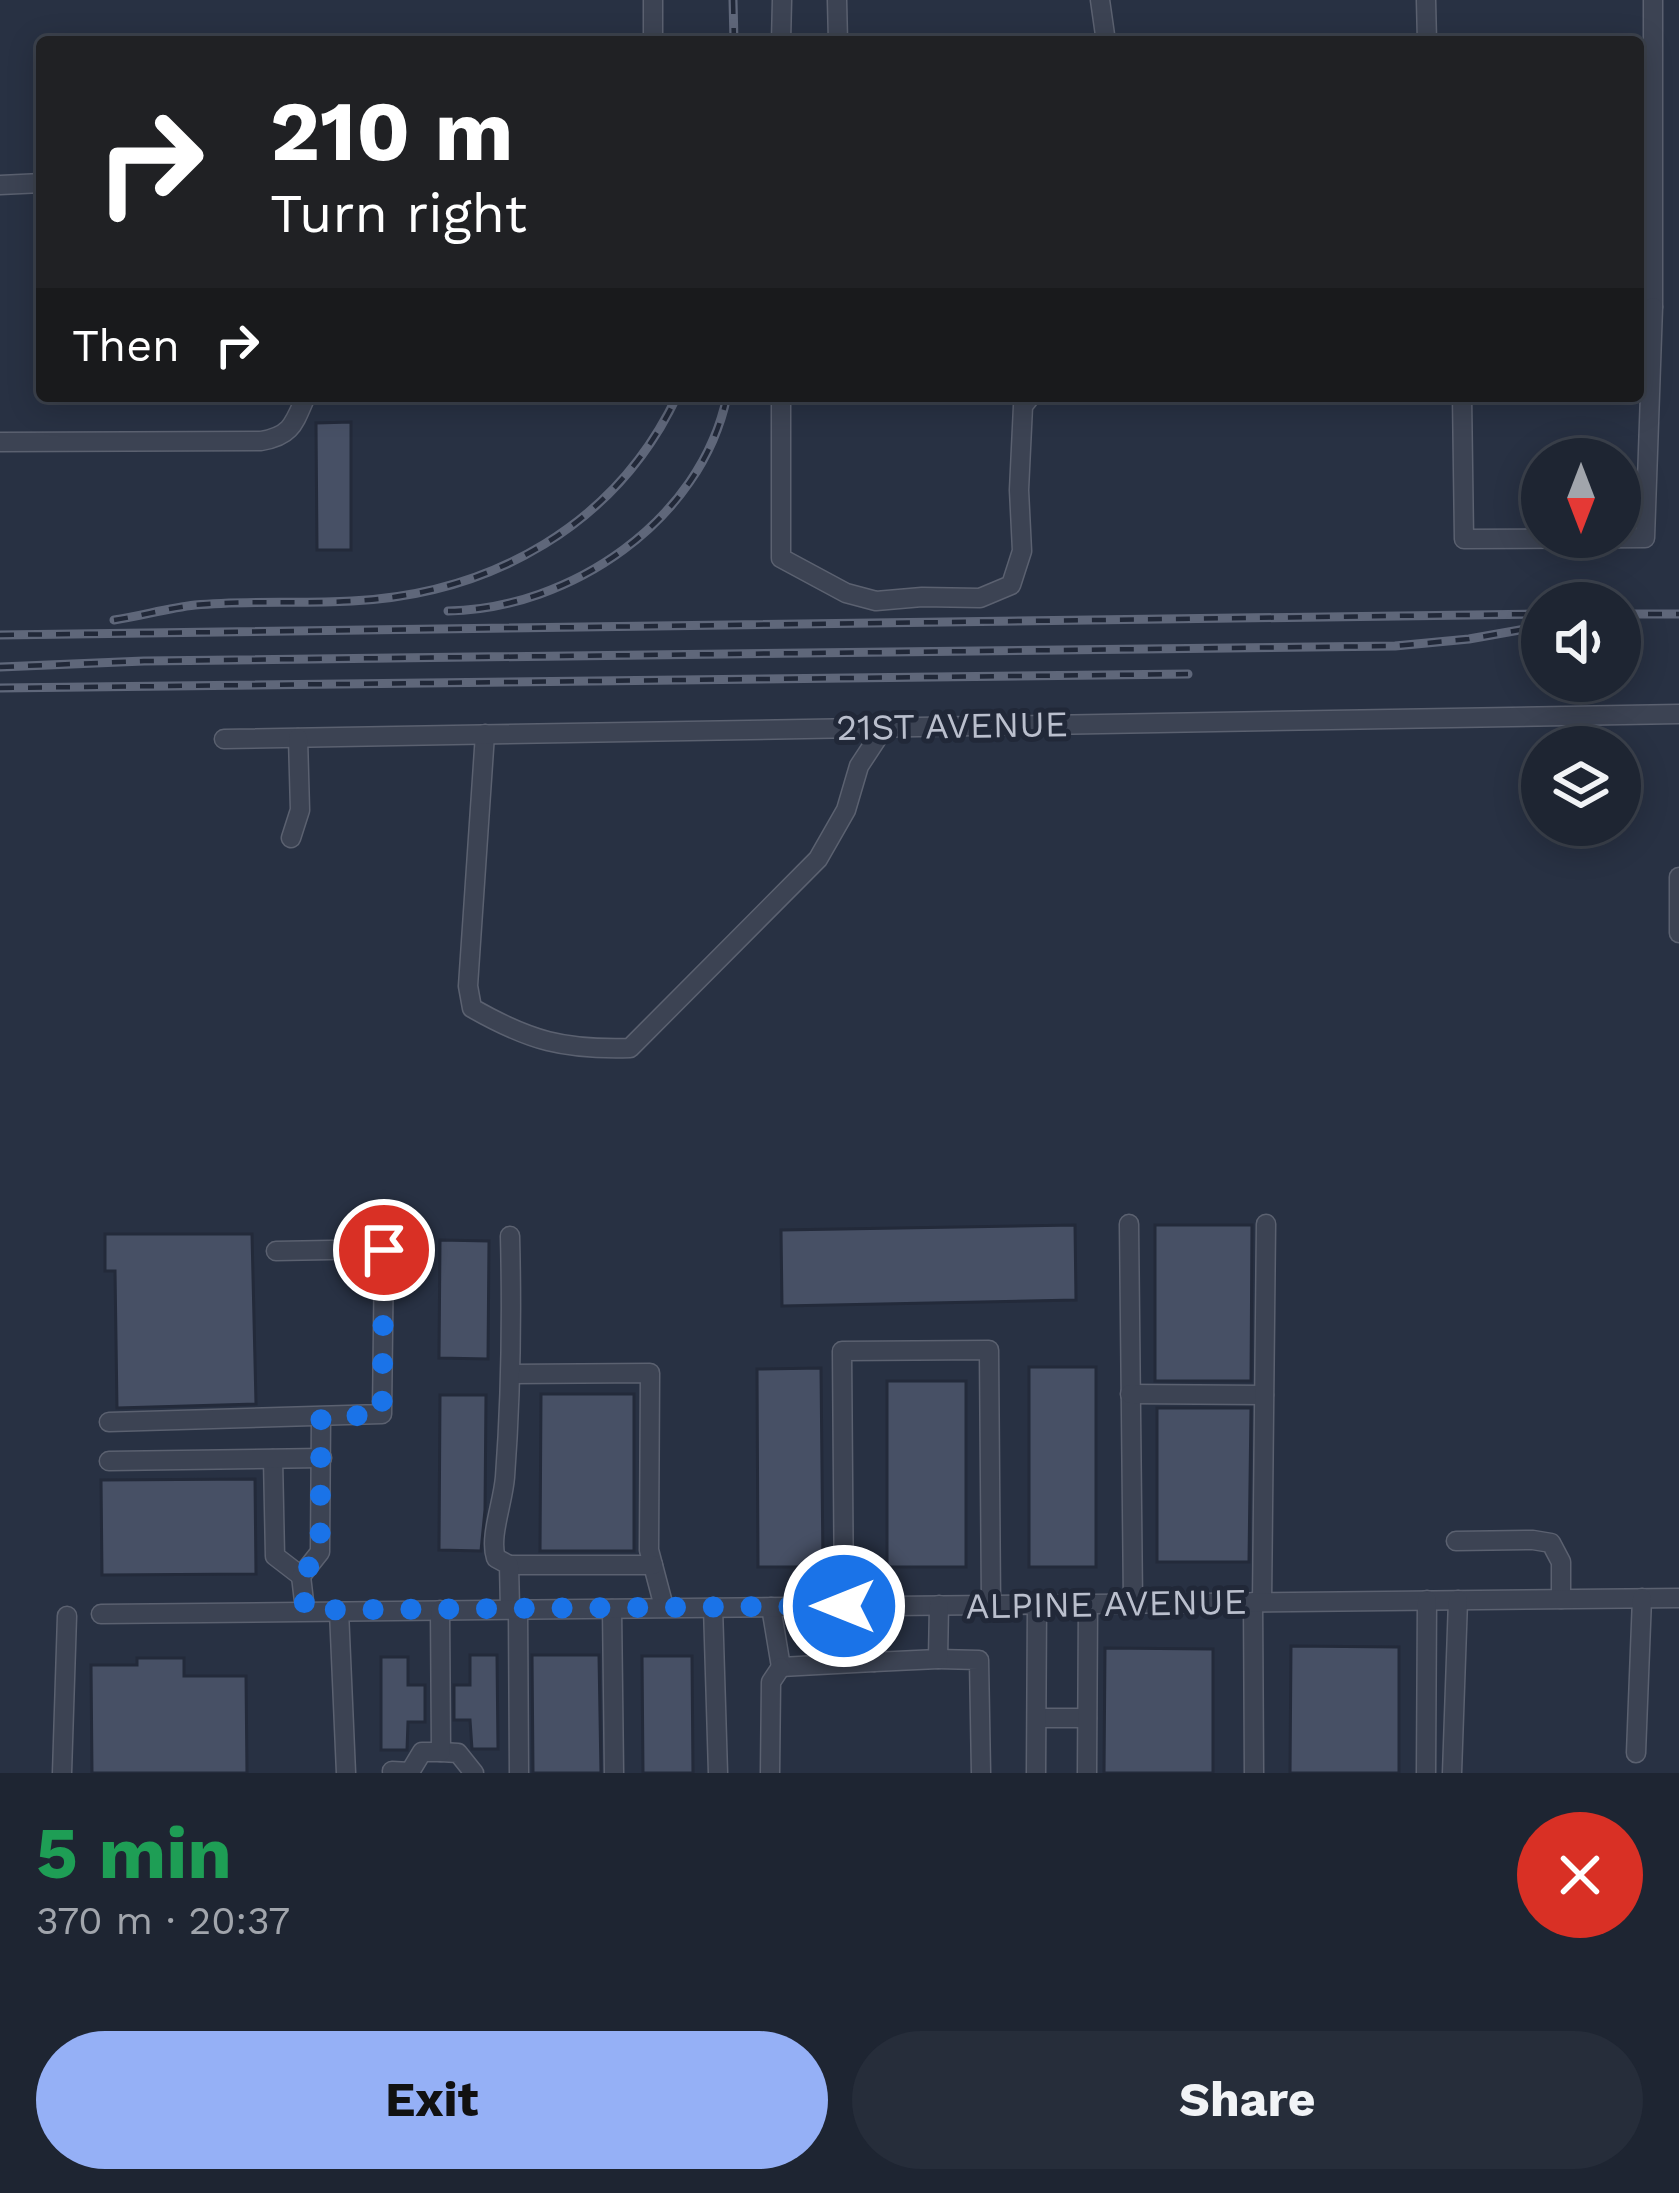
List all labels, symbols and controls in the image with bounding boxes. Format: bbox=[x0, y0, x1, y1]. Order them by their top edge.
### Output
text: 210 m bbox=[270, 82, 513, 180]
icon: right bbox=[72, 84, 228, 240]
text: Turn right bbox=[270, 182, 527, 245]
icon: right bbox=[204, 312, 270, 378]
text: Then bbox=[72, 319, 180, 372]
north arrow bbox=[1521, 438, 1641, 558]
map controls bbox=[1521, 438, 1641, 846]
button: sound bbox=[1521, 582, 1641, 702]
street label: 21ST AVENUE bbox=[836, 703, 1068, 749]
button: layers bbox=[1521, 726, 1641, 846]
pin bbox=[333, 1199, 435, 1301]
icon: arrive bbox=[351, 1217, 417, 1283]
position arrow bbox=[781, 1543, 907, 1669]
street label: ALPINE AVENUE bbox=[965, 1581, 1247, 1627]
text: 5 min bbox=[36, 1811, 232, 1895]
button: close bbox=[1517, 1812, 1643, 1938]
text: 370 m · 20:37 bbox=[36, 1898, 290, 1943]
button: Exit bbox=[36, 2031, 828, 2169]
button: Share bbox=[852, 2031, 1643, 2169]

